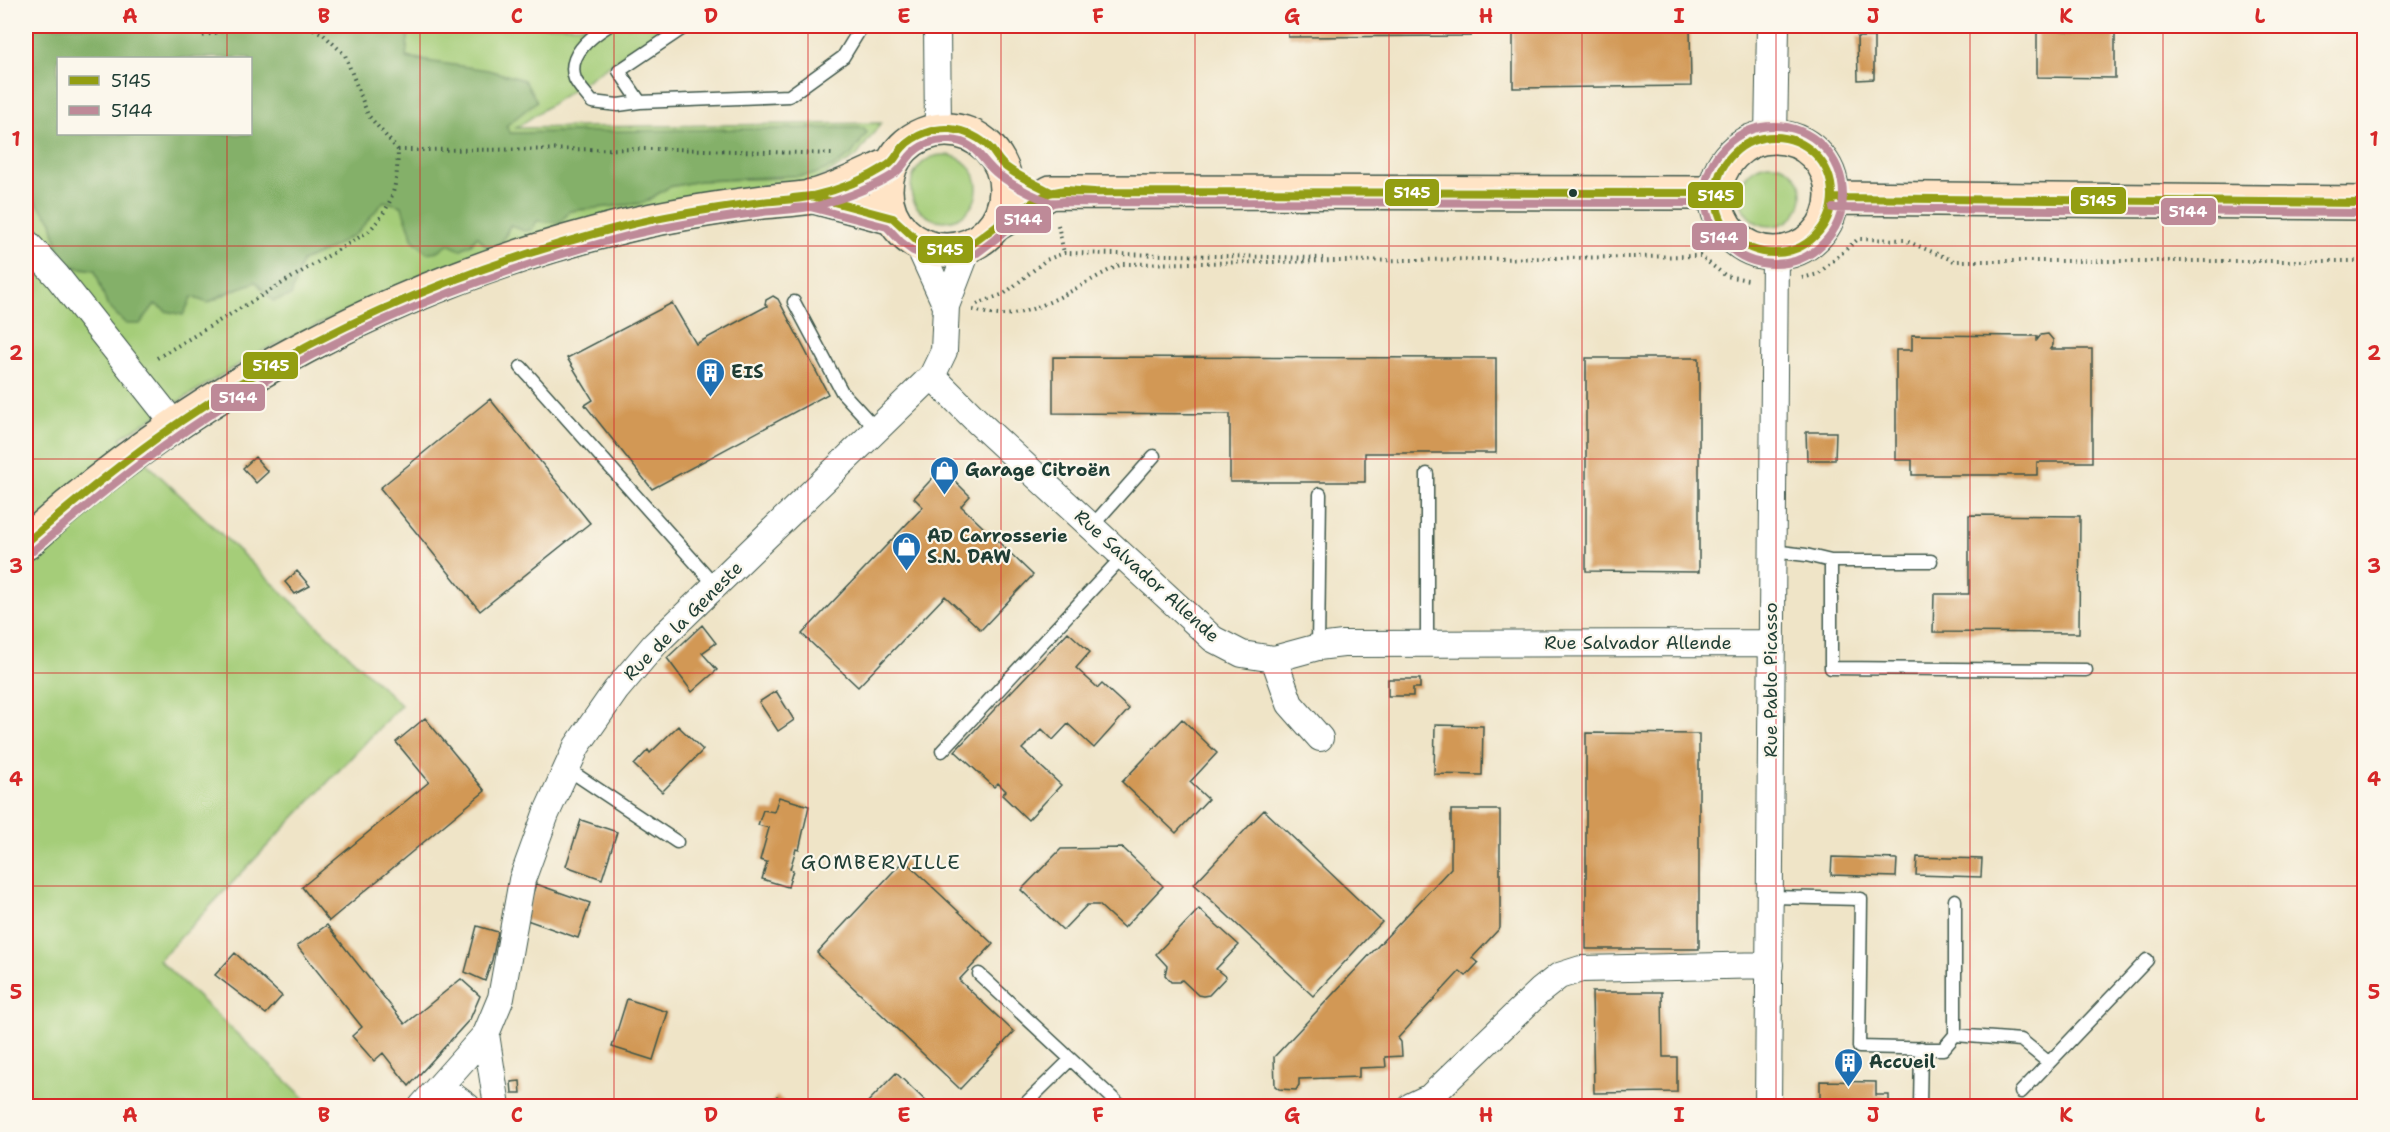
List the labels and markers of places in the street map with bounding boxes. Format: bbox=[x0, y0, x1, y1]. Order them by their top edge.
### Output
unlabelled marker bbox=[1567, 187, 1579, 199]
building icon: EIS bbox=[694, 356, 726, 398]
place label: EIS bbox=[731, 360, 764, 384]
shop icon: Garage Citroën bbox=[928, 454, 960, 496]
place label: Garage Citroën bbox=[965, 458, 1110, 482]
place label: AD Carrosserie S.N. DAW bbox=[927, 524, 1068, 569]
shop icon: AD Carrosserie S.N. DAW bbox=[890, 530, 922, 572]
building icon: Accueil bbox=[1832, 1046, 1864, 1088]
place label: Accueil bbox=[1869, 1050, 1935, 1074]

